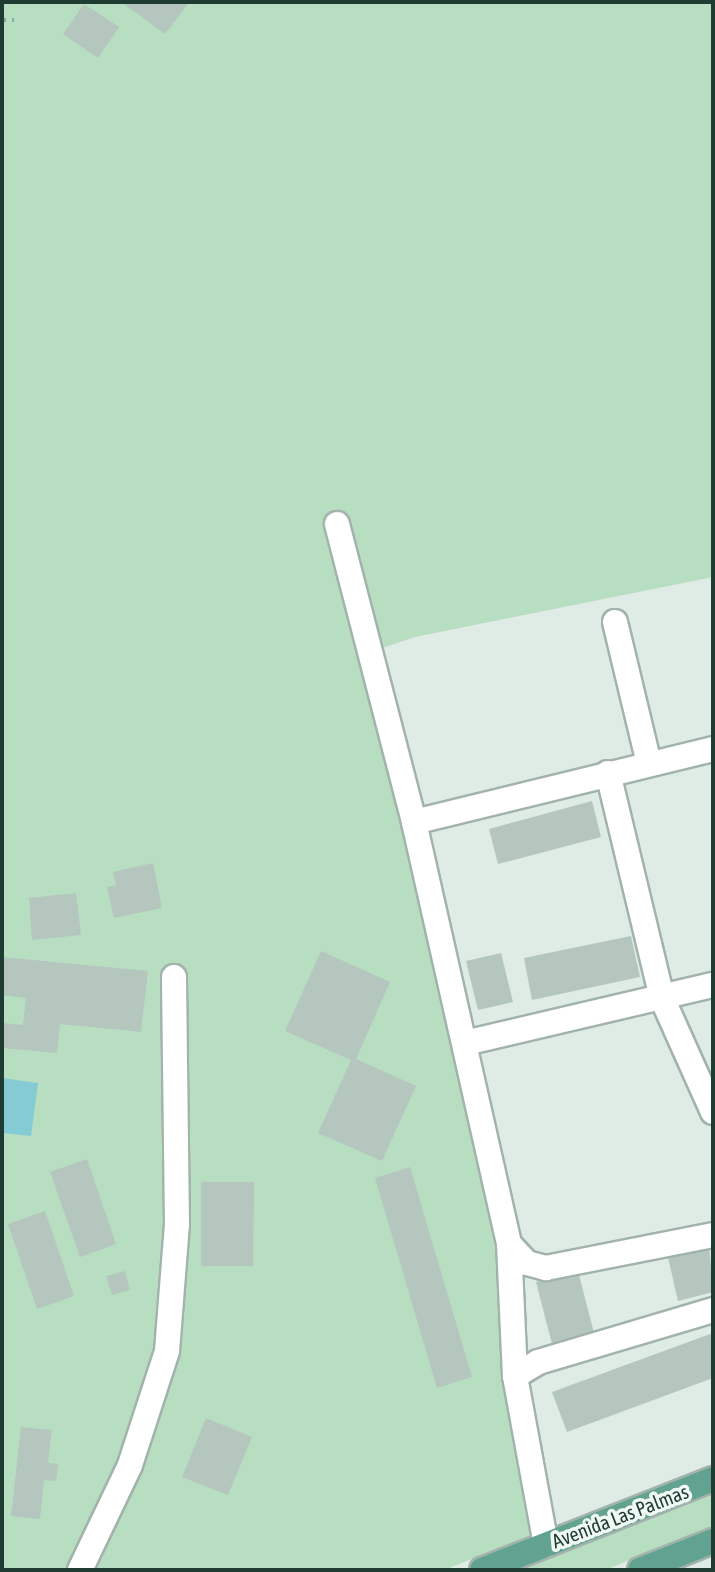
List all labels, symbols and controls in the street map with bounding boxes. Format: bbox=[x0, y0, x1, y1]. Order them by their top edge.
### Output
street label: Avenida Las Palmas bbox=[548, 1479, 692, 1553]

